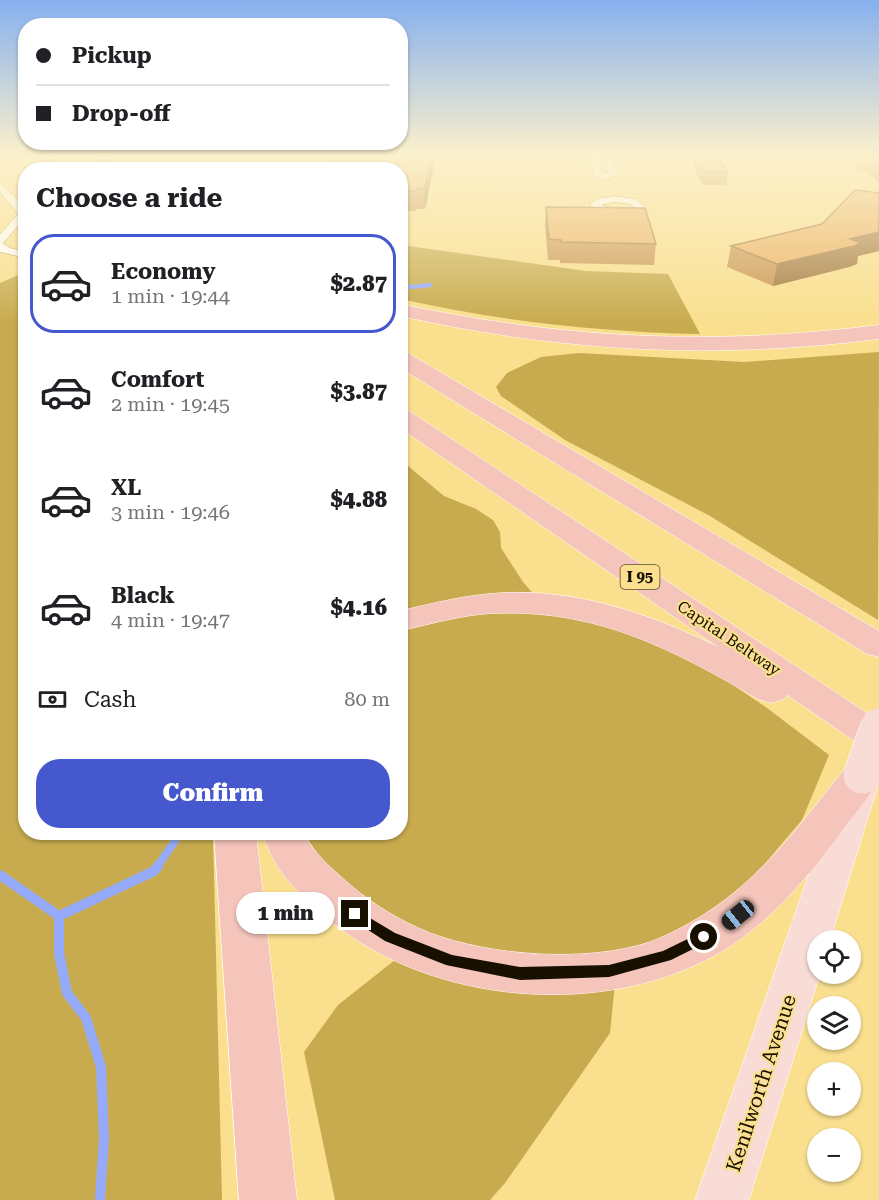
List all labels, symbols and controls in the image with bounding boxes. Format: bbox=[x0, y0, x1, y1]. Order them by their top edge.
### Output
text: Pickup bbox=[72, 43, 152, 68]
text: Drop-off bbox=[72, 101, 170, 126]
text: Choose a ride bbox=[36, 182, 222, 214]
icon: car bbox=[39, 257, 93, 311]
text: Economy bbox=[111, 259, 215, 284]
text: $2.87 bbox=[330, 271, 387, 296]
text: 1 min · 19:44 bbox=[111, 284, 230, 308]
icon: car bbox=[39, 365, 93, 419]
text: Comfort bbox=[111, 367, 204, 392]
text: $3.87 bbox=[330, 379, 387, 404]
text: 2 min · 19:45 bbox=[111, 392, 230, 416]
icon: car bbox=[39, 473, 93, 527]
text: XL bbox=[111, 475, 141, 500]
text: $4.88 bbox=[330, 487, 387, 512]
text: 3 min · 19:46 bbox=[111, 500, 230, 524]
road number: I 95 bbox=[620, 565, 660, 589]
icon: car bbox=[39, 581, 93, 635]
text: Black bbox=[111, 583, 175, 608]
text: $4.16 bbox=[330, 595, 387, 620]
street label: Capital Beltway bbox=[674, 596, 785, 680]
text: 4 min · 19:47 bbox=[111, 608, 230, 632]
icon: cash bbox=[36, 683, 69, 716]
text: Cash bbox=[84, 687, 136, 712]
text: 80 m bbox=[344, 687, 390, 711]
button: Confirm bbox=[36, 759, 390, 828]
callout: 1 min bbox=[235, 893, 334, 935]
car bbox=[718, 897, 758, 933]
route end bbox=[341, 900, 368, 927]
text: 1 min bbox=[257, 901, 314, 925]
route start bbox=[690, 923, 717, 950]
map controls bbox=[807, 930, 861, 1182]
button: locate bbox=[807, 930, 861, 984]
street label: Kenilworth Avenue bbox=[721, 991, 801, 1175]
button: layers bbox=[807, 996, 861, 1050]
button: + bbox=[807, 1062, 861, 1116]
button: − bbox=[807, 1128, 861, 1182]

